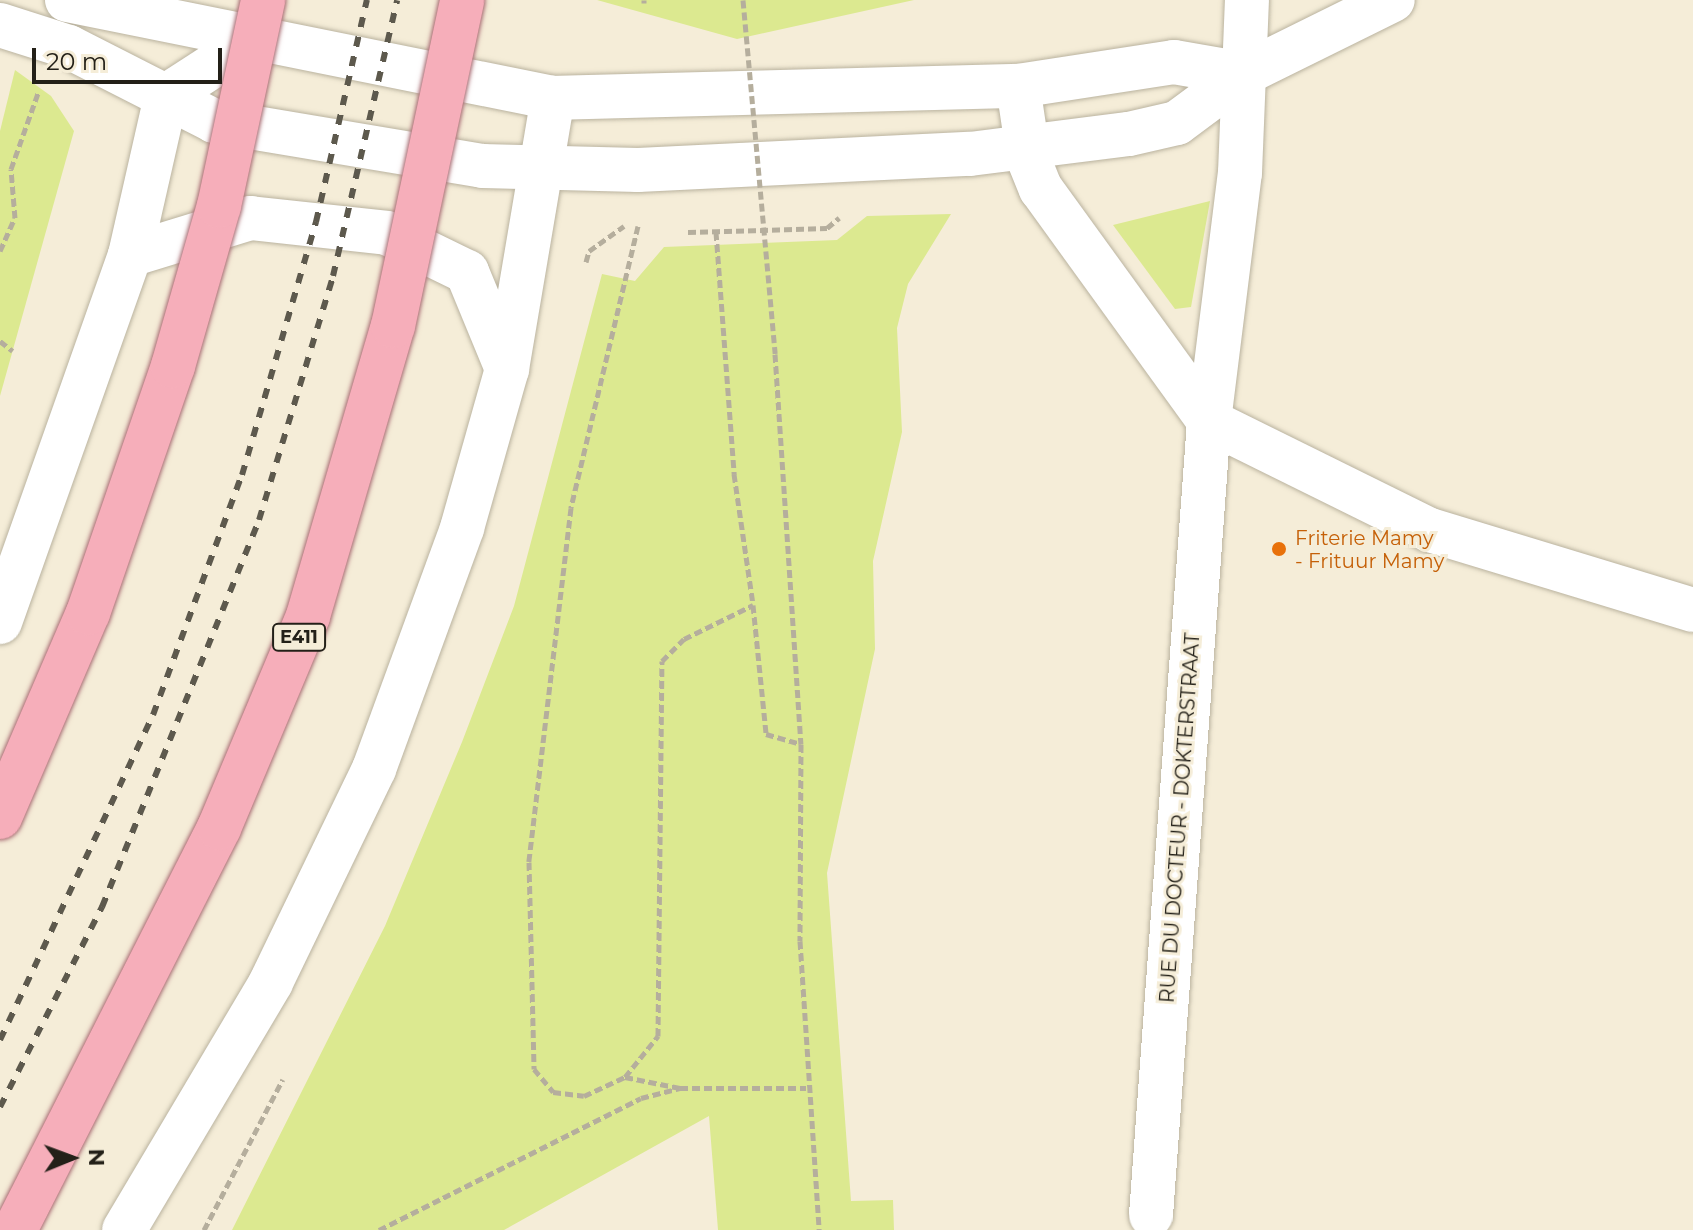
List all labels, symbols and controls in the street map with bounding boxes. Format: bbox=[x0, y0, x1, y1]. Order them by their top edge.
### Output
scale bar bbox=[36, 32, 226, 82]
text: 20 m bbox=[46, 47, 107, 76]
place label: Friterie Mamy - Frituur Mamy bbox=[1295, 526, 1444, 573]
marker: Friterie Mamy - Frituur Mamy bbox=[1270, 540, 1288, 558]
road number: E411 bbox=[271, 623, 327, 651]
street label: RUE DU DOCTEUR - DOKTERSTRAAT bbox=[1155, 632, 1205, 1004]
north arrow bbox=[32, 1118, 112, 1198]
text: N bbox=[83, 1148, 110, 1167]

